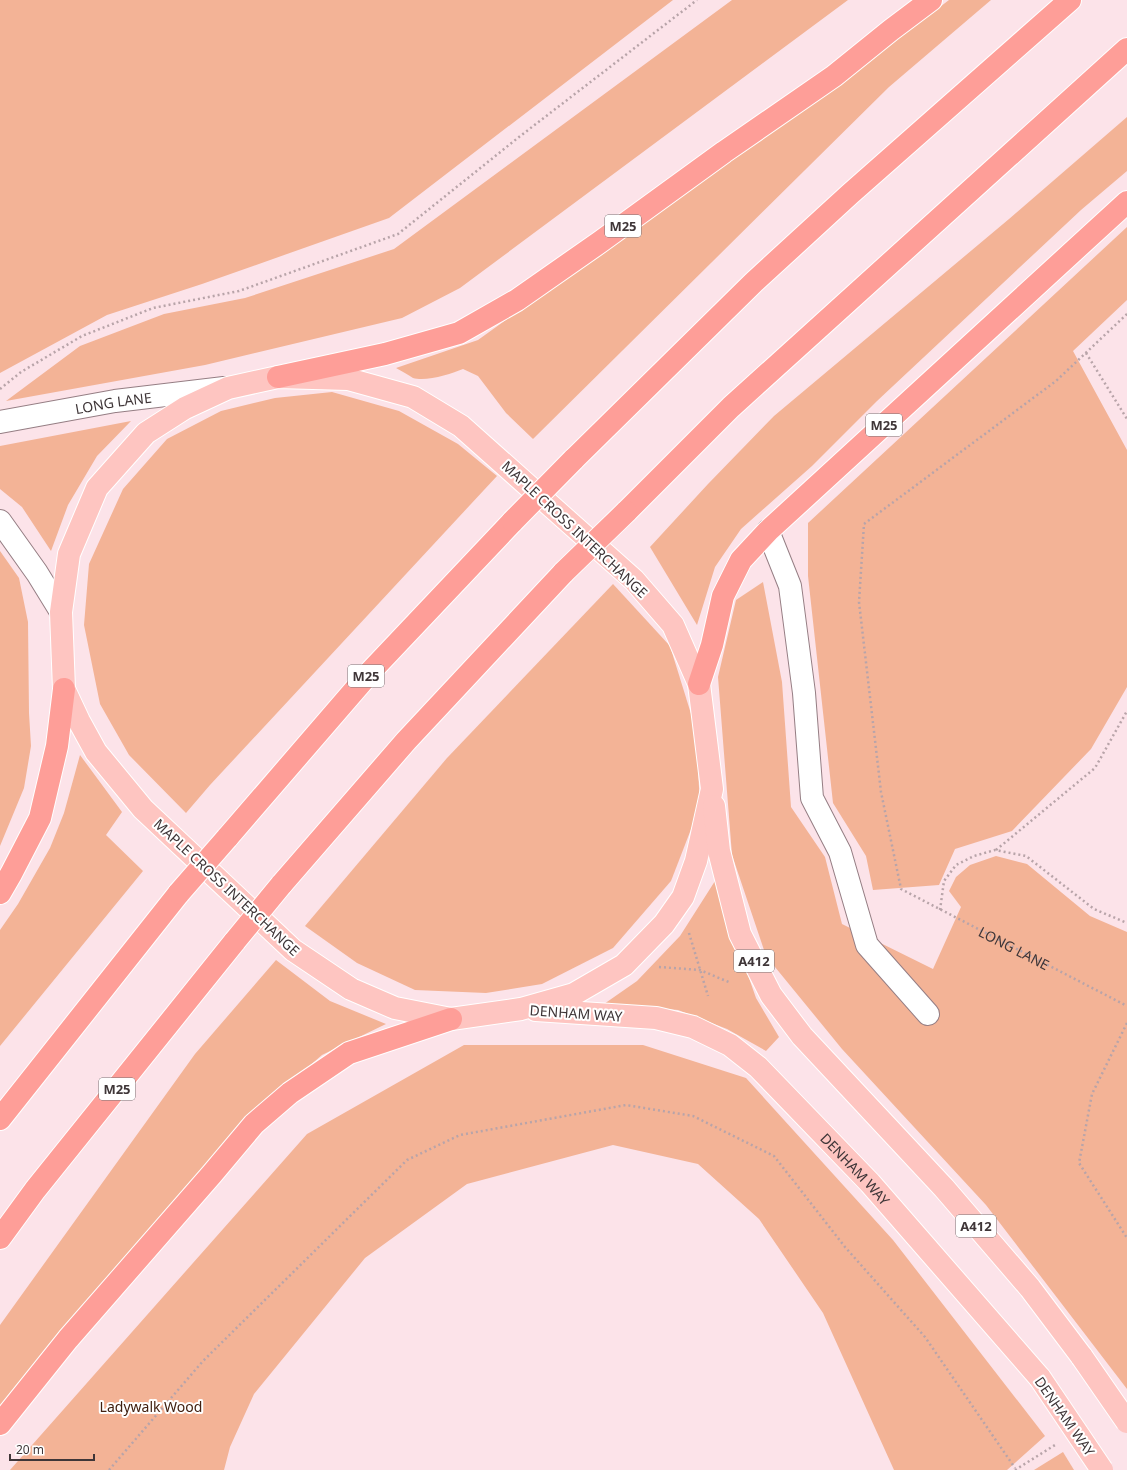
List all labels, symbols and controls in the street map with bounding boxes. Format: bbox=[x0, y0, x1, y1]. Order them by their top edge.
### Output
road number: M25 bbox=[605, 215, 641, 237]
street label: LONG LANE bbox=[73, 387, 153, 418]
road number: M25 bbox=[866, 414, 902, 436]
street label: MAPLE CROSS INTERCHANGE bbox=[498, 456, 652, 602]
road number: M25 bbox=[348, 665, 384, 687]
street label: MAPLE CROSS INTERCHANGE bbox=[150, 814, 304, 960]
street label: LONG LANE bbox=[976, 921, 1053, 974]
road number: A412 bbox=[734, 950, 774, 972]
street label: DENHAM WAY bbox=[529, 1000, 623, 1026]
road number: M25 bbox=[99, 1078, 135, 1100]
street label: DENHAM WAY bbox=[817, 1128, 894, 1209]
road number: A412 bbox=[956, 1215, 996, 1237]
street label: DENHAM WAY bbox=[1031, 1373, 1099, 1460]
park label: Ladywalk Wood bbox=[100, 1397, 202, 1416]
scale bar bbox=[10, 1436, 94, 1462]
text: 20 m bbox=[16, 1441, 44, 1458]

